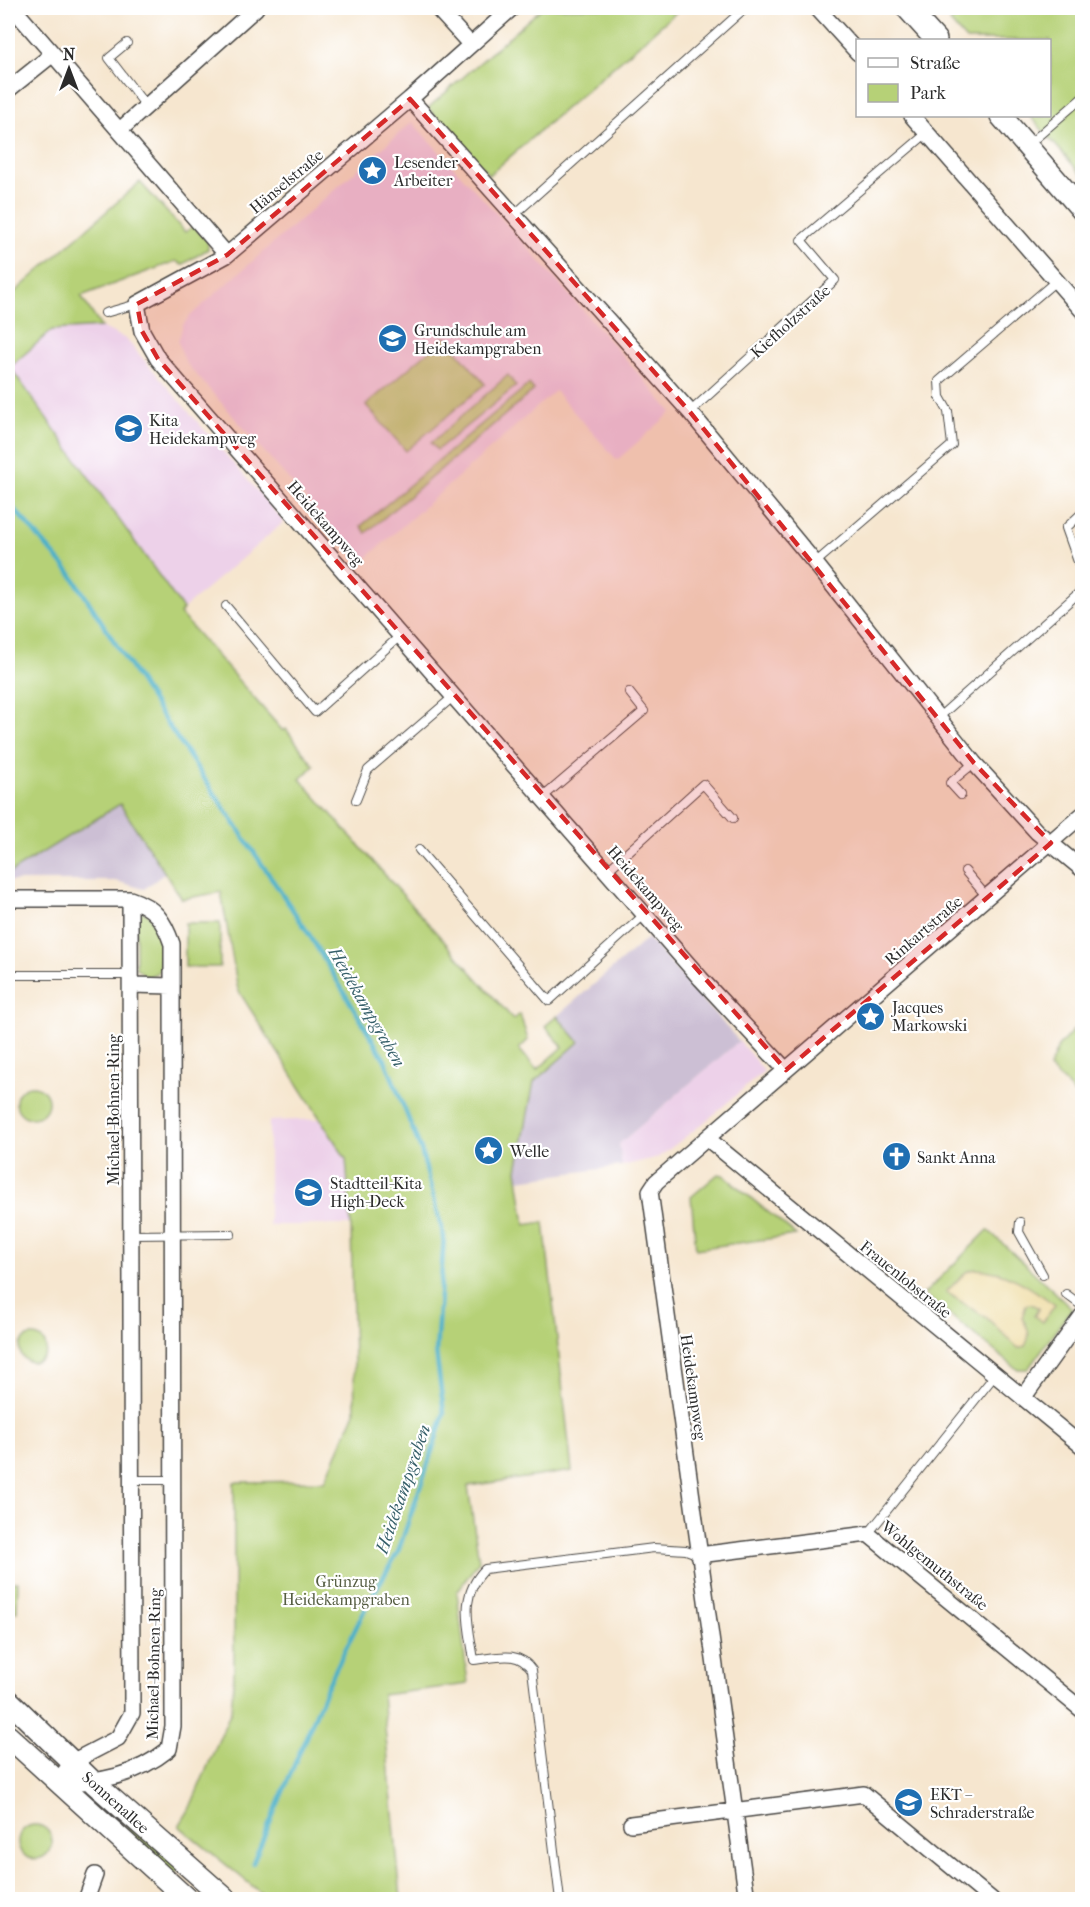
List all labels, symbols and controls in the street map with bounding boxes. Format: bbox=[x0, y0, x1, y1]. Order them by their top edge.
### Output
north arrow bbox=[39, 39, 99, 99]
legend bbox=[856, 39, 1051, 117]
text: N bbox=[63, 45, 76, 64]
text: Straße bbox=[910, 53, 961, 74]
text: Park bbox=[910, 83, 947, 104]
street label: Hänselstraße bbox=[246, 145, 327, 218]
place label: Lesender Arbeiter bbox=[393, 153, 458, 190]
place icon: Lesender Arbeiter bbox=[357, 155, 389, 187]
street label: Kiefholzstraße bbox=[747, 281, 834, 362]
place label: Grundschule am Heidekampgraben bbox=[414, 321, 542, 358]
school or university icon: Grundschule am Heidekampgraben bbox=[377, 323, 409, 355]
place label: Kita Heidekampweg bbox=[149, 411, 256, 448]
school or university icon: Kita Heidekampweg bbox=[112, 413, 144, 445]
street label: Heidekampweg bbox=[283, 477, 368, 570]
street label: Heidekampweg bbox=[603, 842, 688, 935]
street label: Rinkartstraße bbox=[881, 892, 966, 969]
water label: Heidekampgraben bbox=[323, 943, 409, 1071]
place label: Jacques Markowski bbox=[890, 998, 968, 1035]
place icon: Jacques Markowski bbox=[855, 1000, 887, 1032]
street label: Michael-Bohnen-Ring bbox=[104, 1034, 123, 1186]
place icon: Welle bbox=[473, 1135, 505, 1167]
church icon: Sankt Anna bbox=[880, 1141, 912, 1173]
place label: Welle bbox=[509, 1142, 549, 1161]
place label: Sankt Anna bbox=[917, 1148, 996, 1167]
place label: Stadtteil-Kita High-Deck bbox=[330, 1174, 423, 1211]
school or university icon: Stadtteil-Kita High-Deck bbox=[293, 1176, 325, 1208]
street label: Frauenlobstraße bbox=[856, 1237, 955, 1322]
street label: Heidekampweg bbox=[677, 1333, 710, 1442]
water label: Heidekampgraben bbox=[371, 1422, 435, 1557]
street label: Wohlgemuthstraße bbox=[877, 1516, 992, 1614]
park label: Grünzug Heidekampgraben bbox=[282, 1572, 410, 1609]
street label: Michael-Bohnen-Ring bbox=[143, 1588, 164, 1740]
street label: Sonnenallee bbox=[78, 1767, 153, 1838]
place label: EKT – Schraderstraße bbox=[930, 1785, 1034, 1822]
school or university icon: EKT – Schraderstraße bbox=[893, 1787, 925, 1819]

